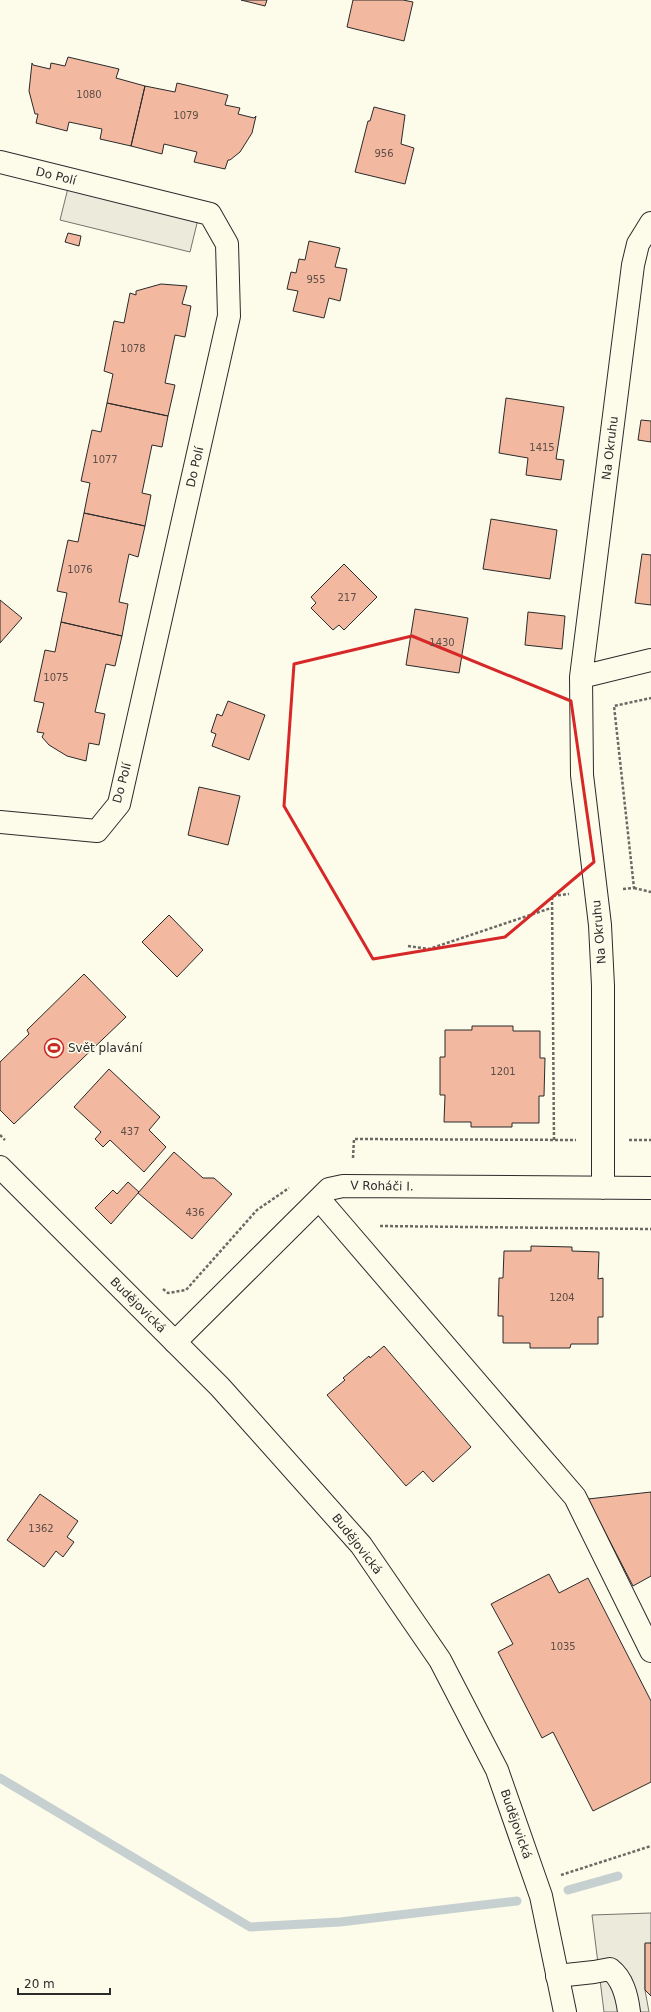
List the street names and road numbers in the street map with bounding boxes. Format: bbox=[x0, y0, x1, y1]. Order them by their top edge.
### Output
street label: Do Polí bbox=[34, 164, 78, 188]
street label: Na Okruhu bbox=[599, 415, 621, 481]
street label: Do Polí bbox=[184, 445, 207, 489]
street label: Do Polí bbox=[110, 761, 134, 805]
street label: Na Okruhu bbox=[589, 899, 609, 965]
street label: V Roháči I. bbox=[350, 1178, 414, 1194]
street label: Budějovická bbox=[107, 1274, 169, 1336]
street label: Budějovická bbox=[329, 1511, 385, 1577]
street label: Budějovická bbox=[498, 1787, 534, 1861]

